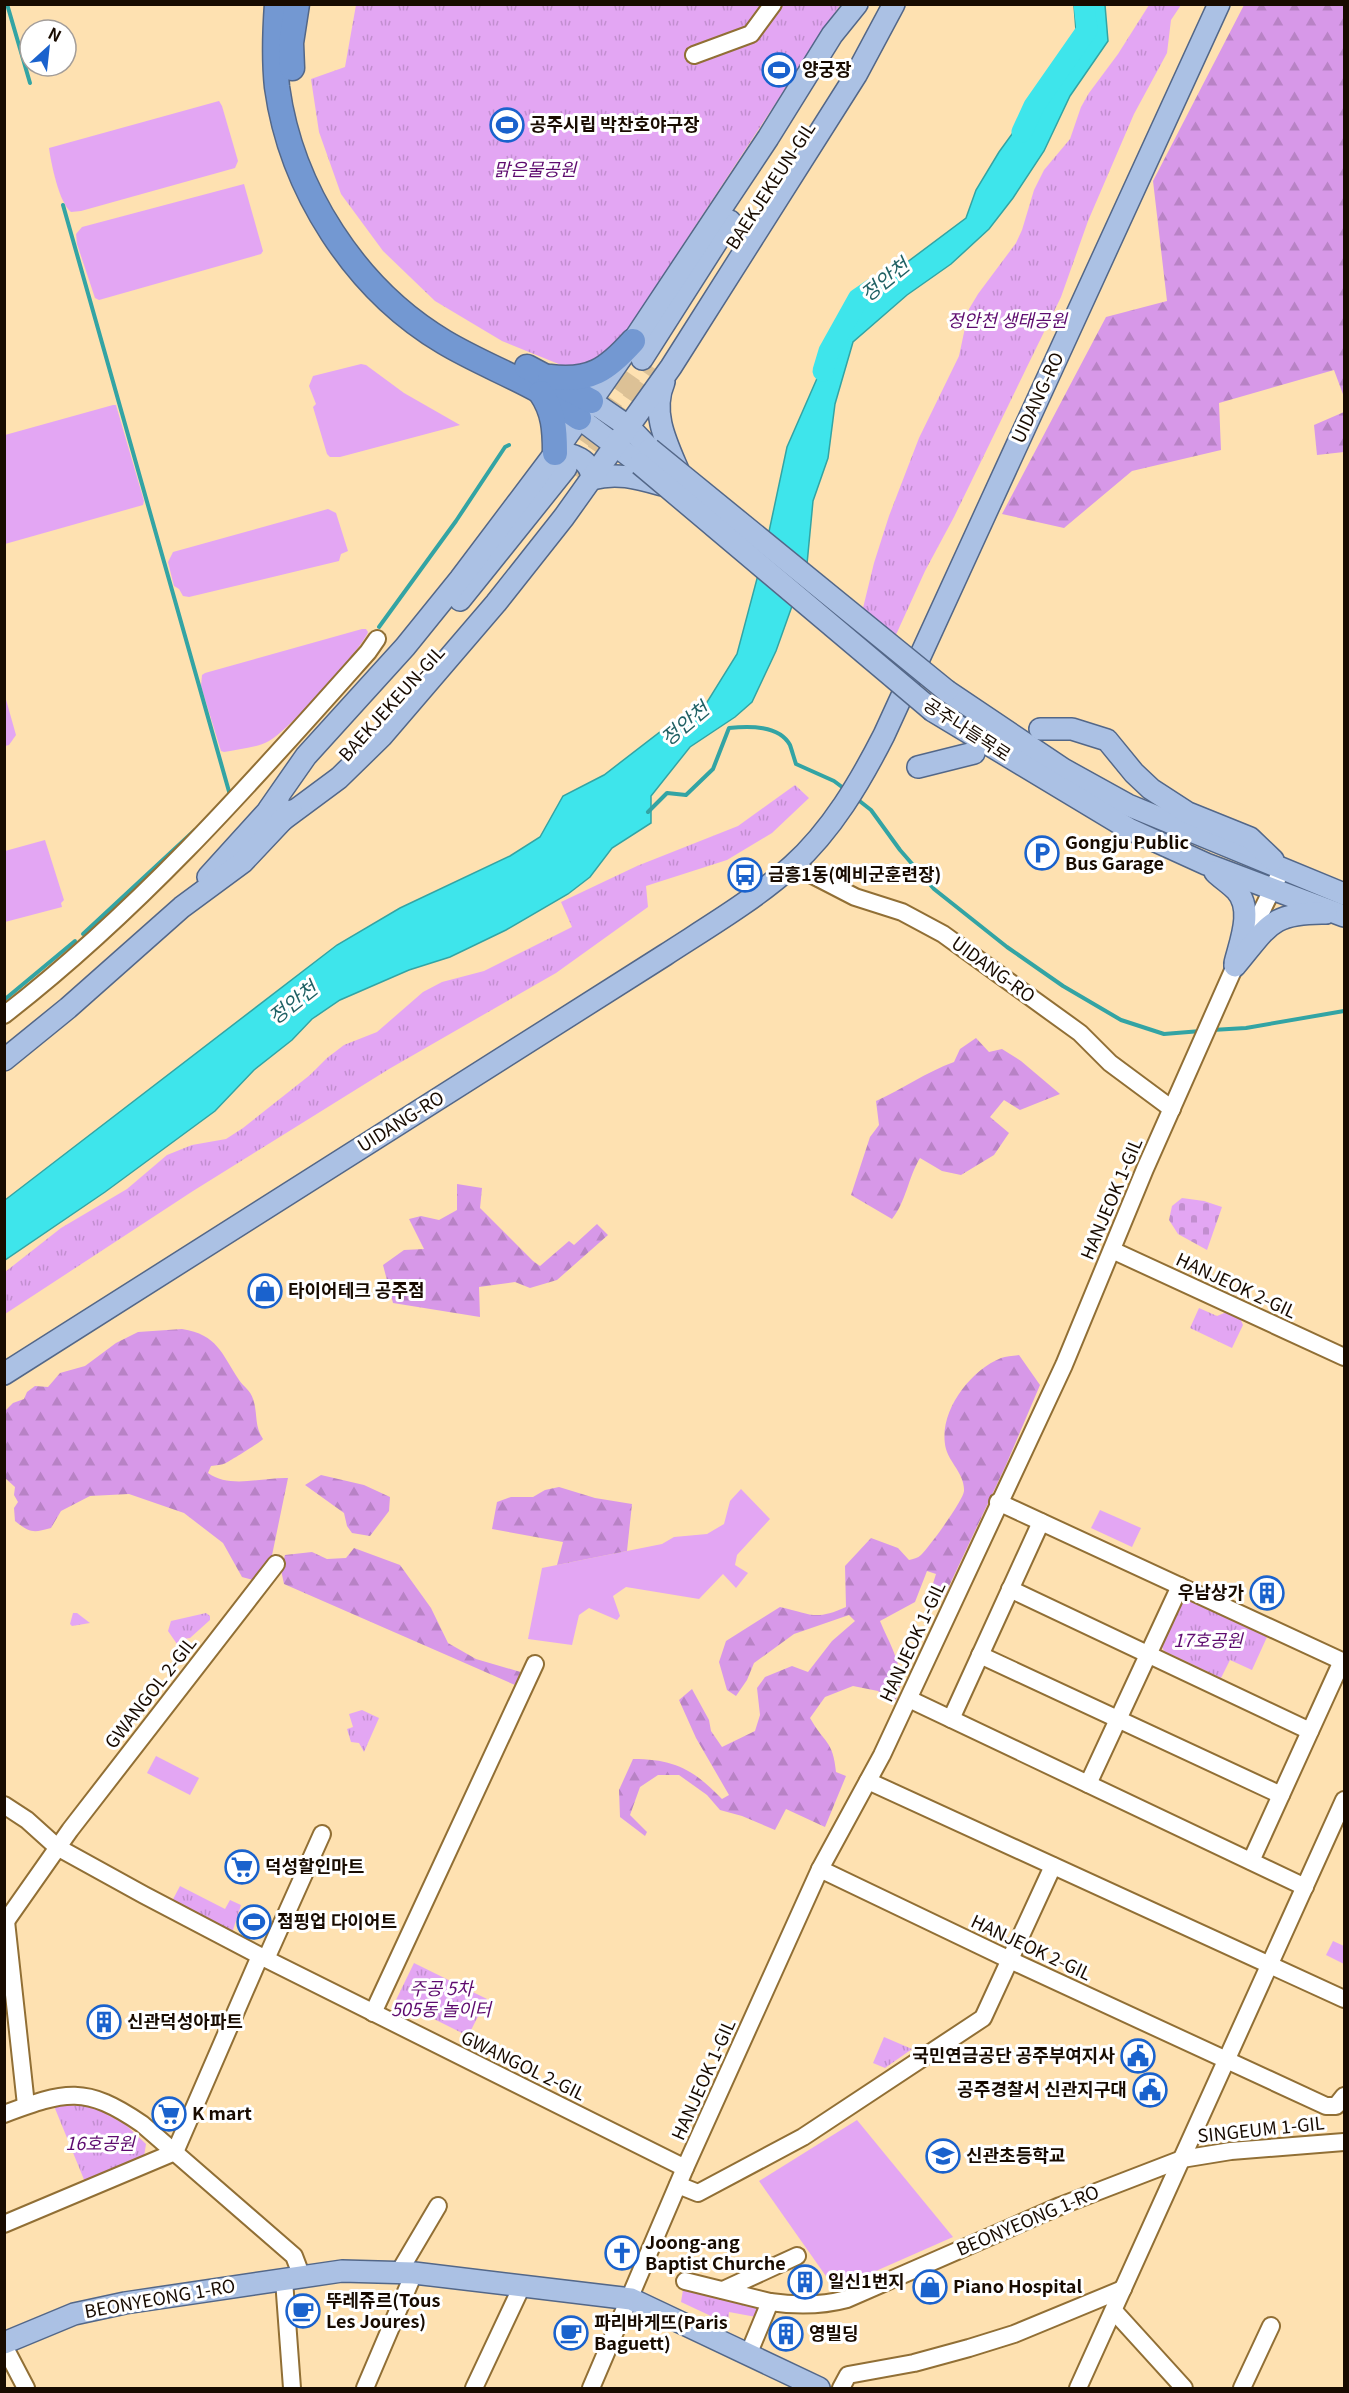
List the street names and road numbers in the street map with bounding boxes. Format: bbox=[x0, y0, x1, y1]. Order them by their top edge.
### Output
street label: BAEKJEKEUN-GIL bbox=[718, 116, 820, 254]
street label: UIDANG-RO bbox=[1004, 347, 1069, 447]
street label: BAEKJEKEUN-GIL bbox=[332, 639, 450, 766]
street label: 공주나들목로 bbox=[919, 690, 1017, 766]
street label: UIDANG-RO bbox=[947, 929, 1041, 1008]
street label: UIDANG-RO bbox=[352, 1083, 448, 1157]
street label: HANJEOK 1-GIL bbox=[1073, 1133, 1148, 1263]
street label: HANJEOK 2-GIL bbox=[1172, 1245, 1301, 1324]
street label: HANJEOK 1-GIL bbox=[872, 1577, 951, 1706]
street label: GWANGOL 2-GIL bbox=[98, 1630, 201, 1753]
street label: HANJEOK 2-GIL bbox=[967, 1907, 1096, 1986]
street label: HANJEOK 1-GIL bbox=[664, 2014, 741, 2144]
street label: GWANGOL 2-GIL bbox=[457, 2023, 591, 2106]
street label: SINGEUM 1-GIL bbox=[1196, 2108, 1326, 2148]
street label: BEONYEONG 1-RO bbox=[952, 2177, 1103, 2261]
street label: BEONYEONG 1-RO bbox=[82, 2271, 237, 2323]

